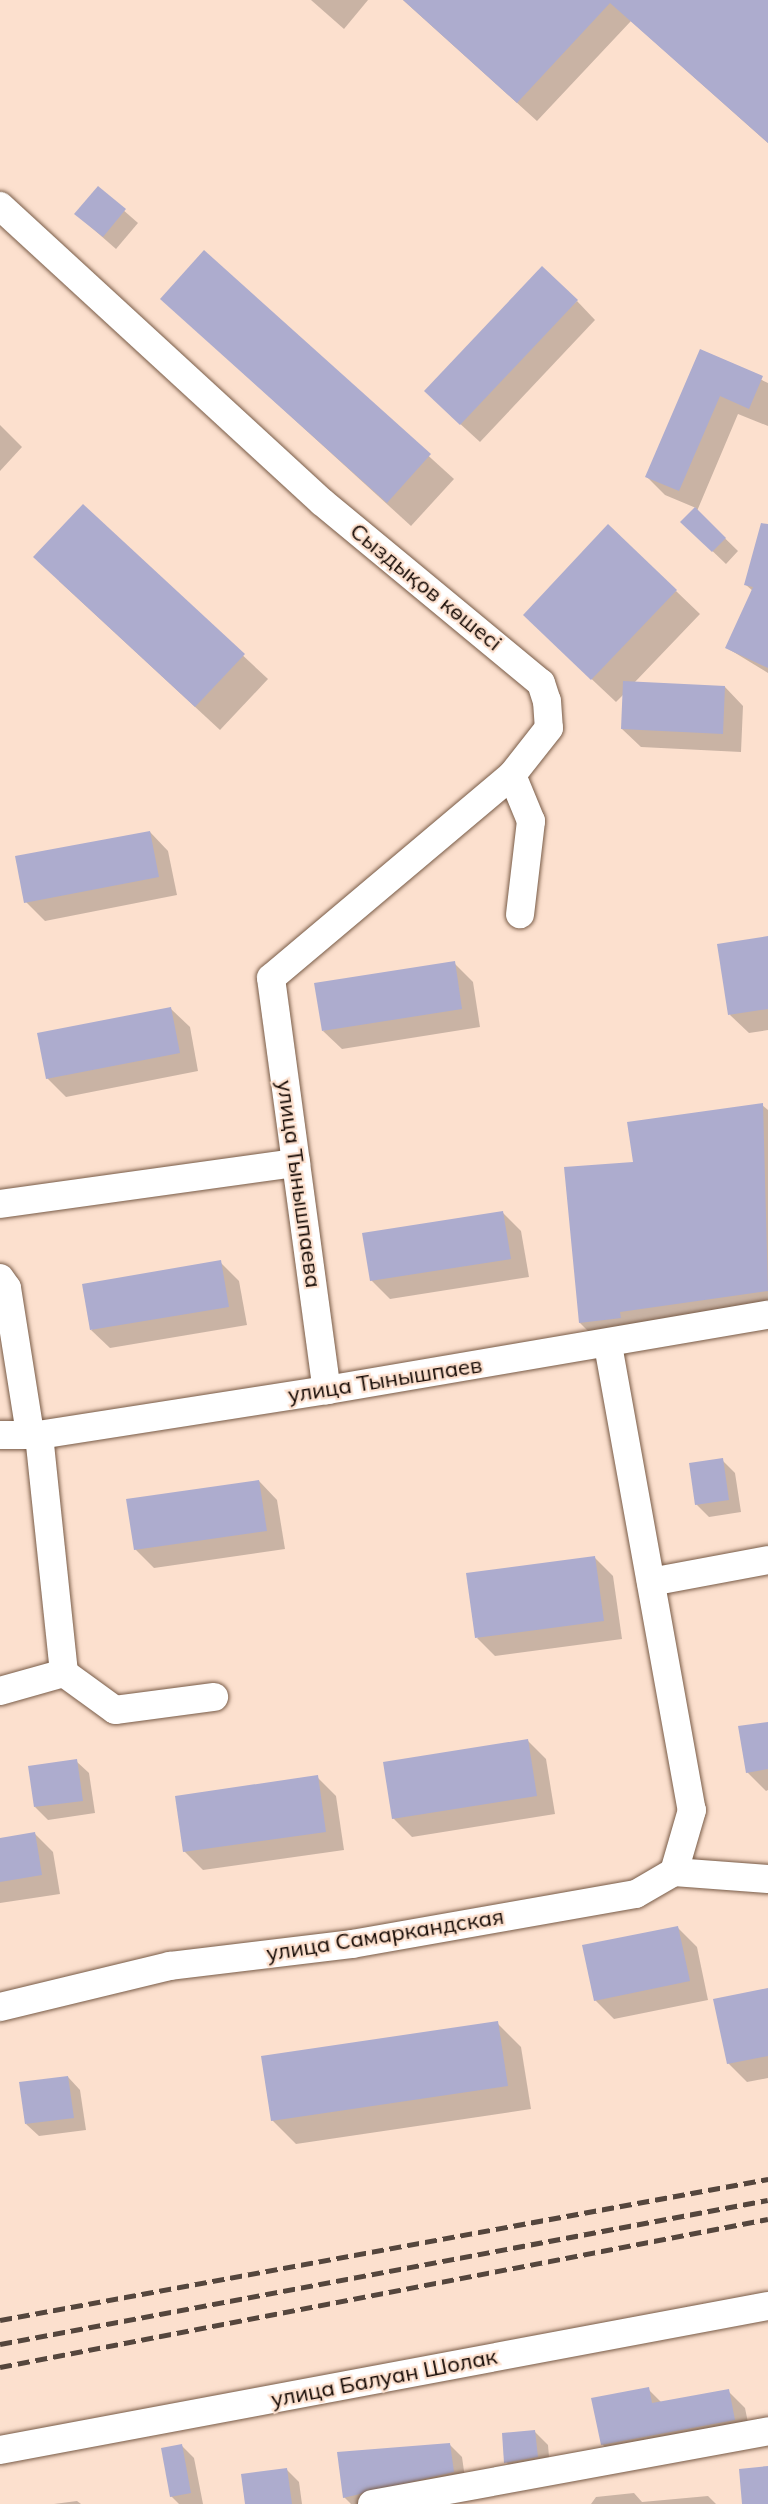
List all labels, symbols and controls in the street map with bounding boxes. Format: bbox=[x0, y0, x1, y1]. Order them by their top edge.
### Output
street label: Сыздықов көшесі bbox=[345, 518, 507, 656]
street label: улица Тынышпаева bbox=[271, 1078, 327, 1290]
street label: улица Тынышпаев bbox=[286, 1352, 484, 1408]
street label: улица Самаркандская bbox=[264, 1903, 506, 1967]
street label: улица Балуан Шолак bbox=[269, 2343, 499, 2413]

